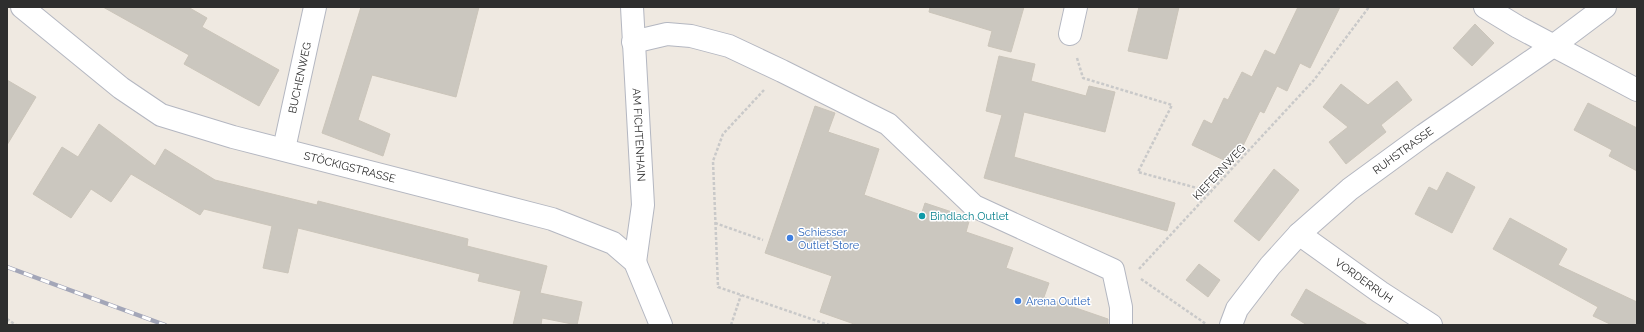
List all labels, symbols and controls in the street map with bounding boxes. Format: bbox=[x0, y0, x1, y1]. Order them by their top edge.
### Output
street label: BUCHENWEG bbox=[286, 41, 314, 115]
street label: AM FICHTENHAIN bbox=[630, 88, 648, 182]
street label: RUHSTRASSE bbox=[1370, 124, 1436, 177]
street label: KIEFERNWEG bbox=[1190, 142, 1249, 203]
street label: STÖCKIGSTRASSE bbox=[302, 149, 397, 186]
place label: Bindlach Outlet bbox=[930, 210, 1009, 223]
marker: Bindlach Outlet bbox=[917, 211, 927, 221]
place label: Schiesser Outlet Store bbox=[798, 226, 860, 252]
marker: Schiesser Outlet Store bbox=[785, 233, 795, 243]
street label: VORDERRUH bbox=[1332, 256, 1395, 306]
place label: Arena Outlet bbox=[1026, 295, 1091, 308]
marker: Arena Outlet bbox=[1013, 296, 1023, 306]

